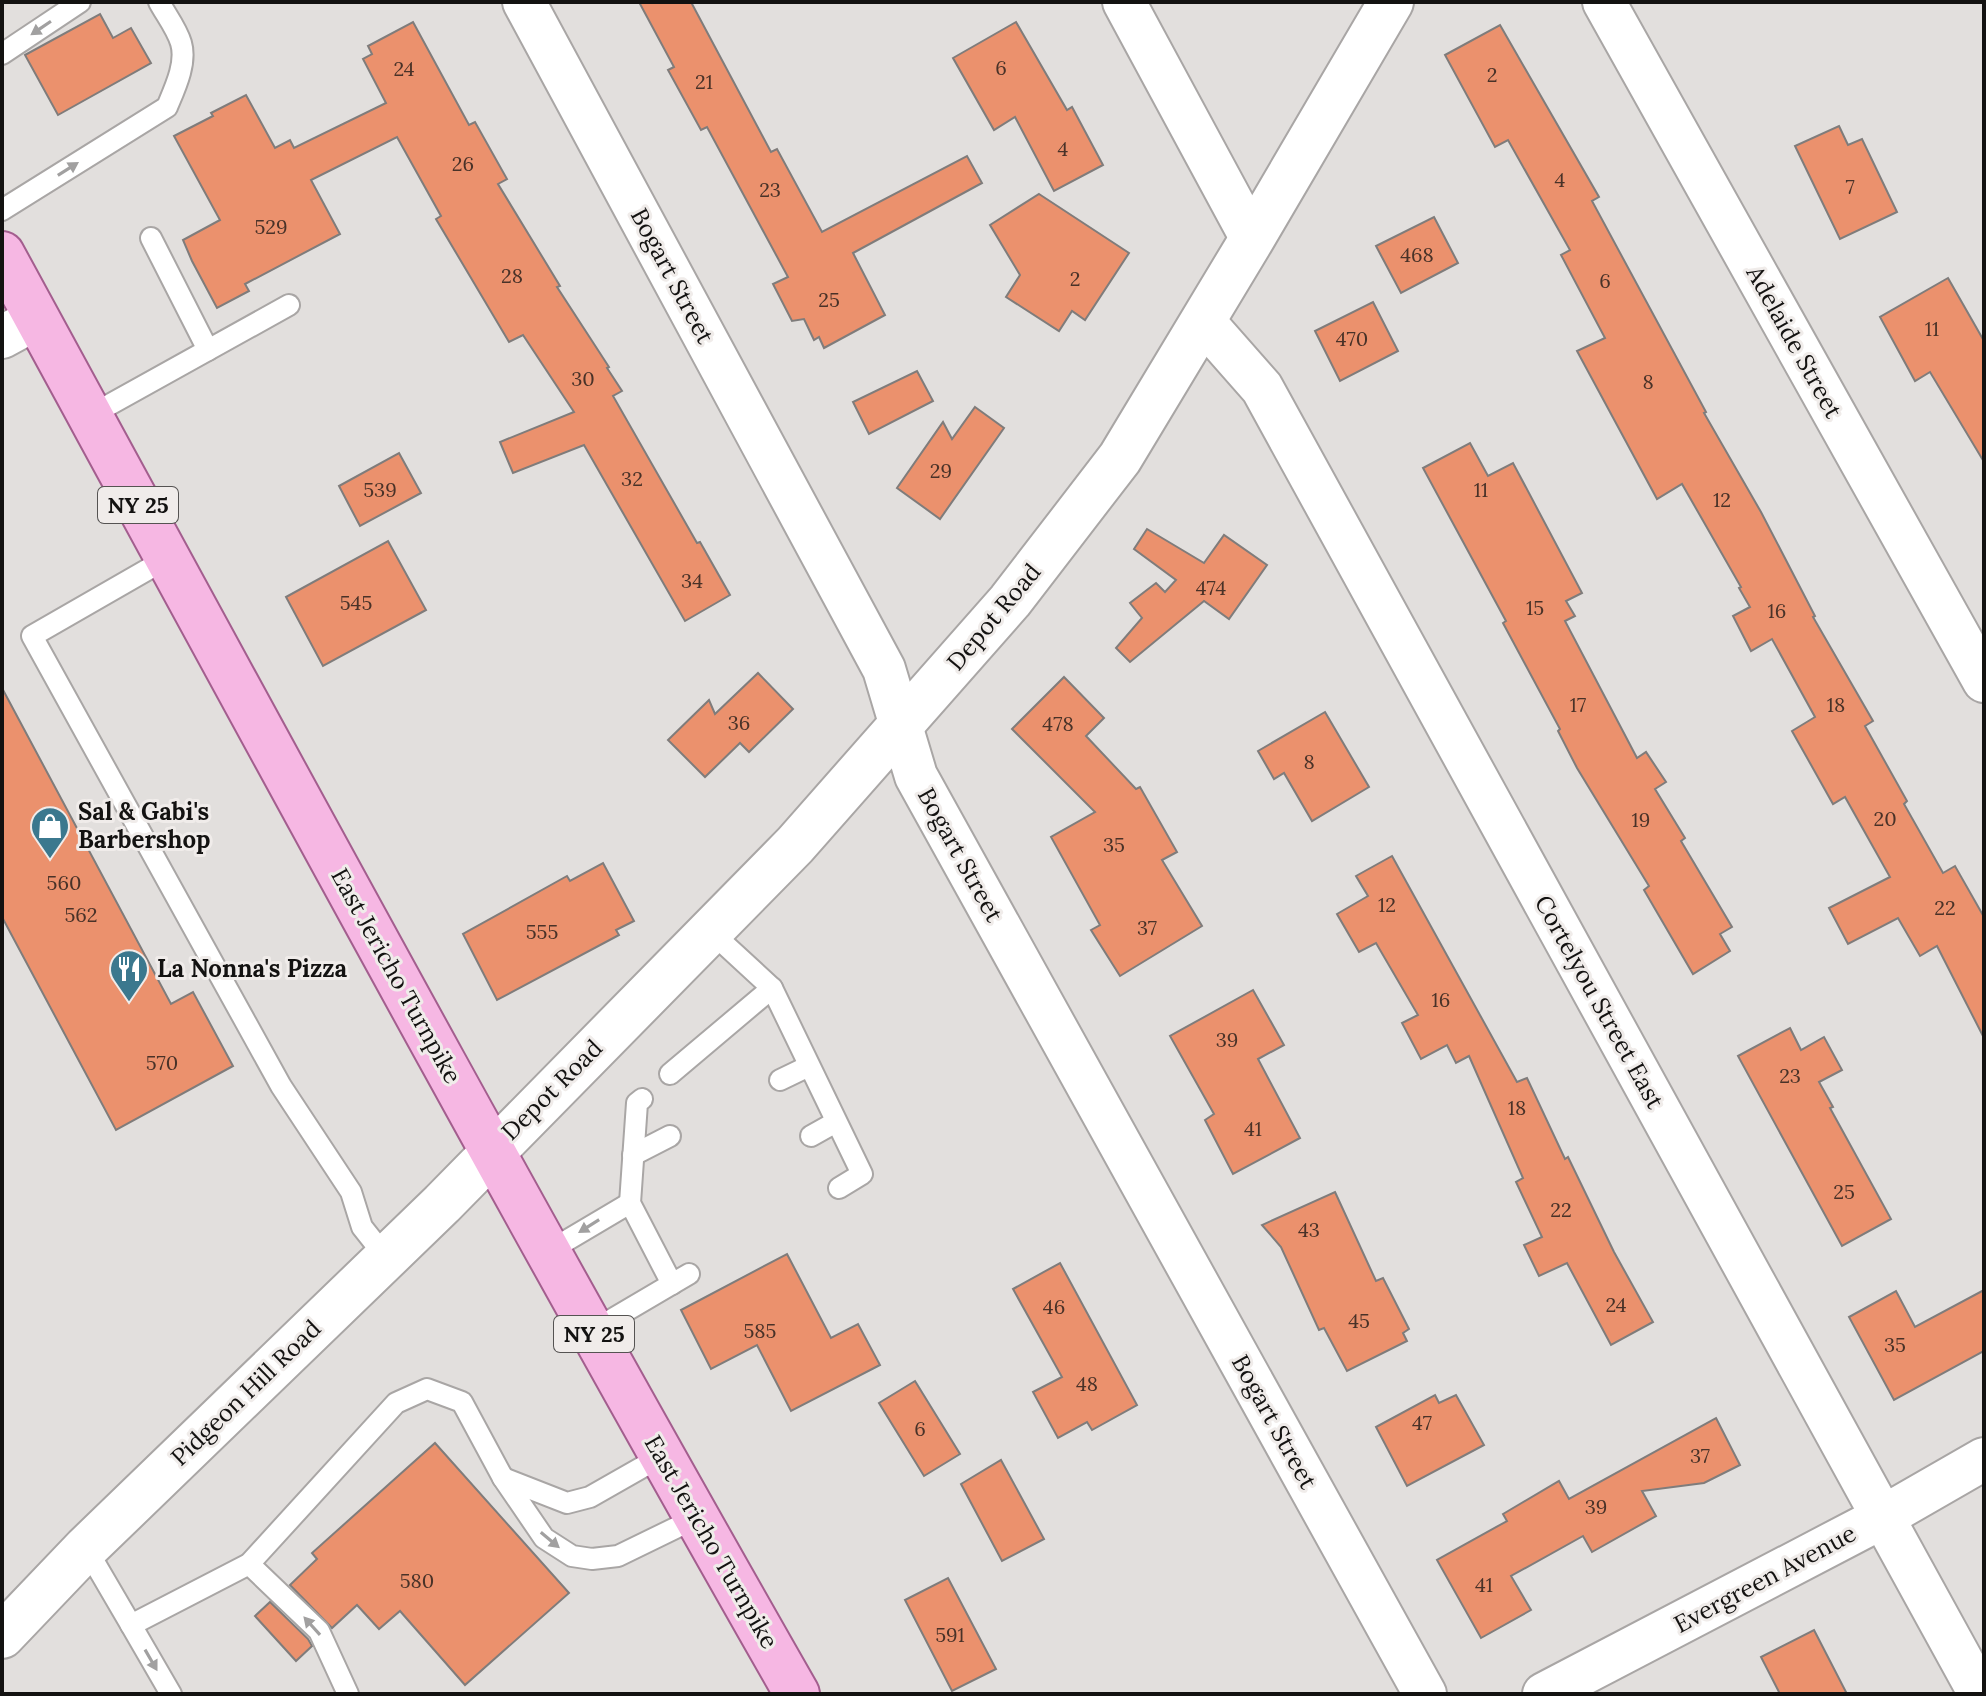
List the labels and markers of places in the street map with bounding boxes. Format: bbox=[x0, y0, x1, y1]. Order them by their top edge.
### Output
place label: Sal & Gabi's Barbershop bbox=[78, 796, 210, 855]
shop icon: Sal & Gabi's Barbershop bbox=[29, 805, 71, 860]
restaurant icon: La Nonna's Pizza bbox=[108, 948, 150, 1003]
place label: La Nonna's Pizza bbox=[157, 953, 348, 984]

